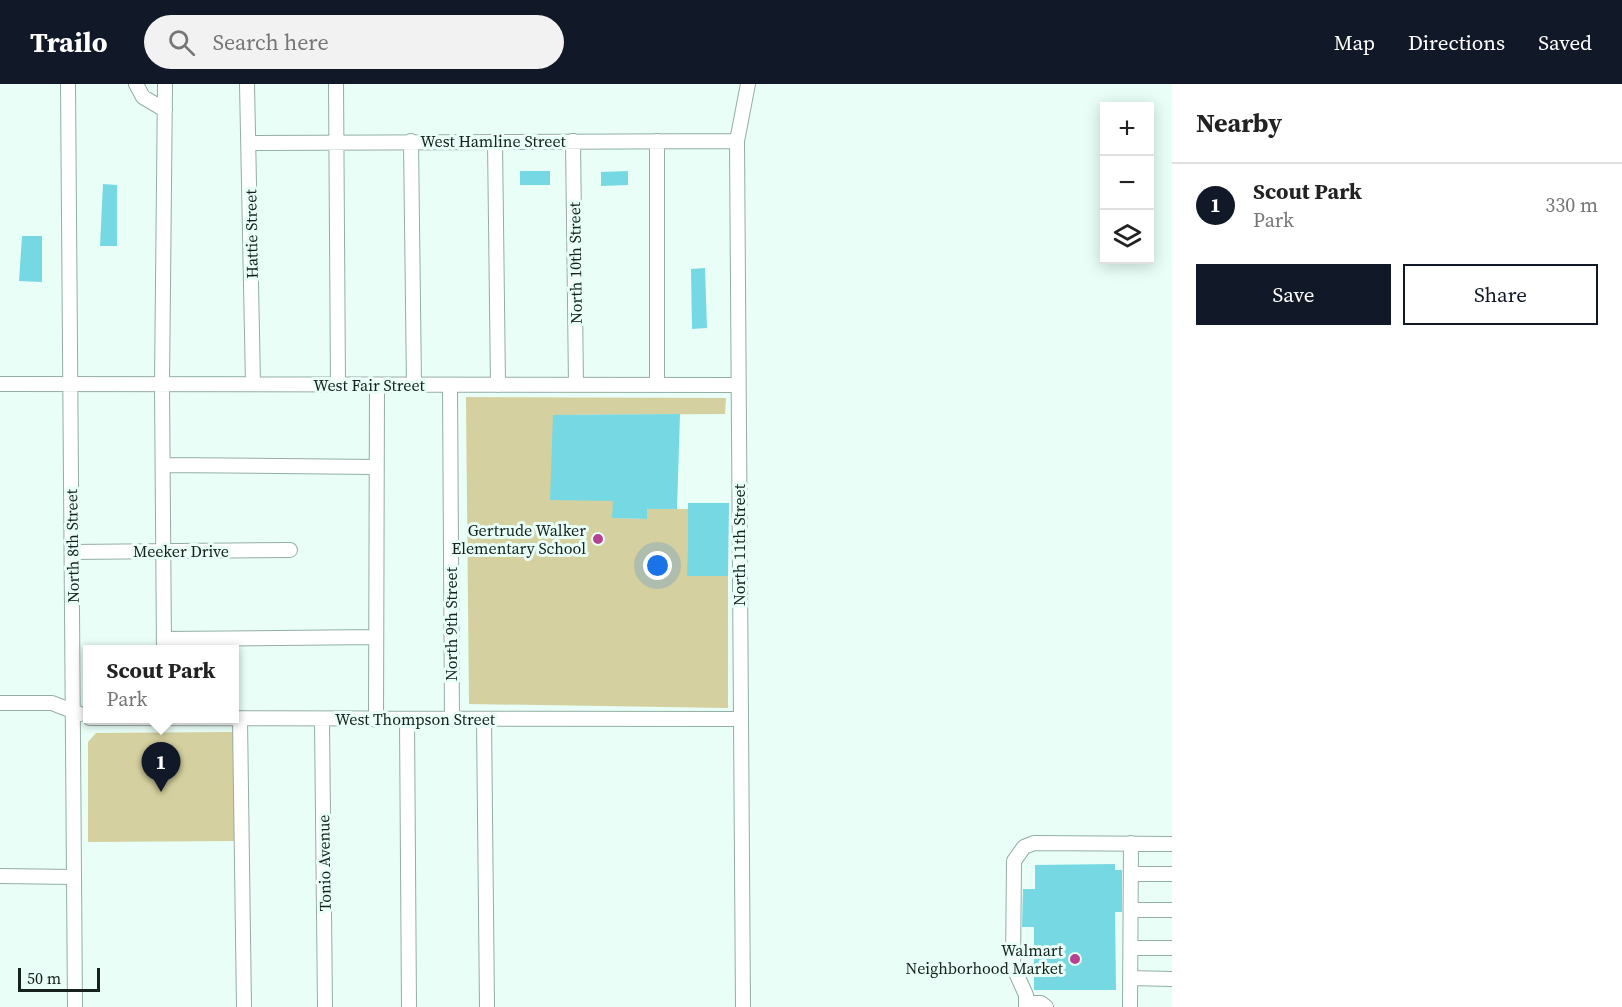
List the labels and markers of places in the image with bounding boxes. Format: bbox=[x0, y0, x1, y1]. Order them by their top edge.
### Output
place label: Gertrude Walker Elementary School bbox=[452, 519, 586, 559]
marker: Gertrude Walker Elementary School bbox=[591, 532, 605, 546]
pin: 1 bbox=[142, 742, 180, 792]
place label: Walmart Neighborhood Market bbox=[906, 939, 1064, 979]
marker: Walmart Neighborhood Market bbox=[1068, 952, 1082, 966]

